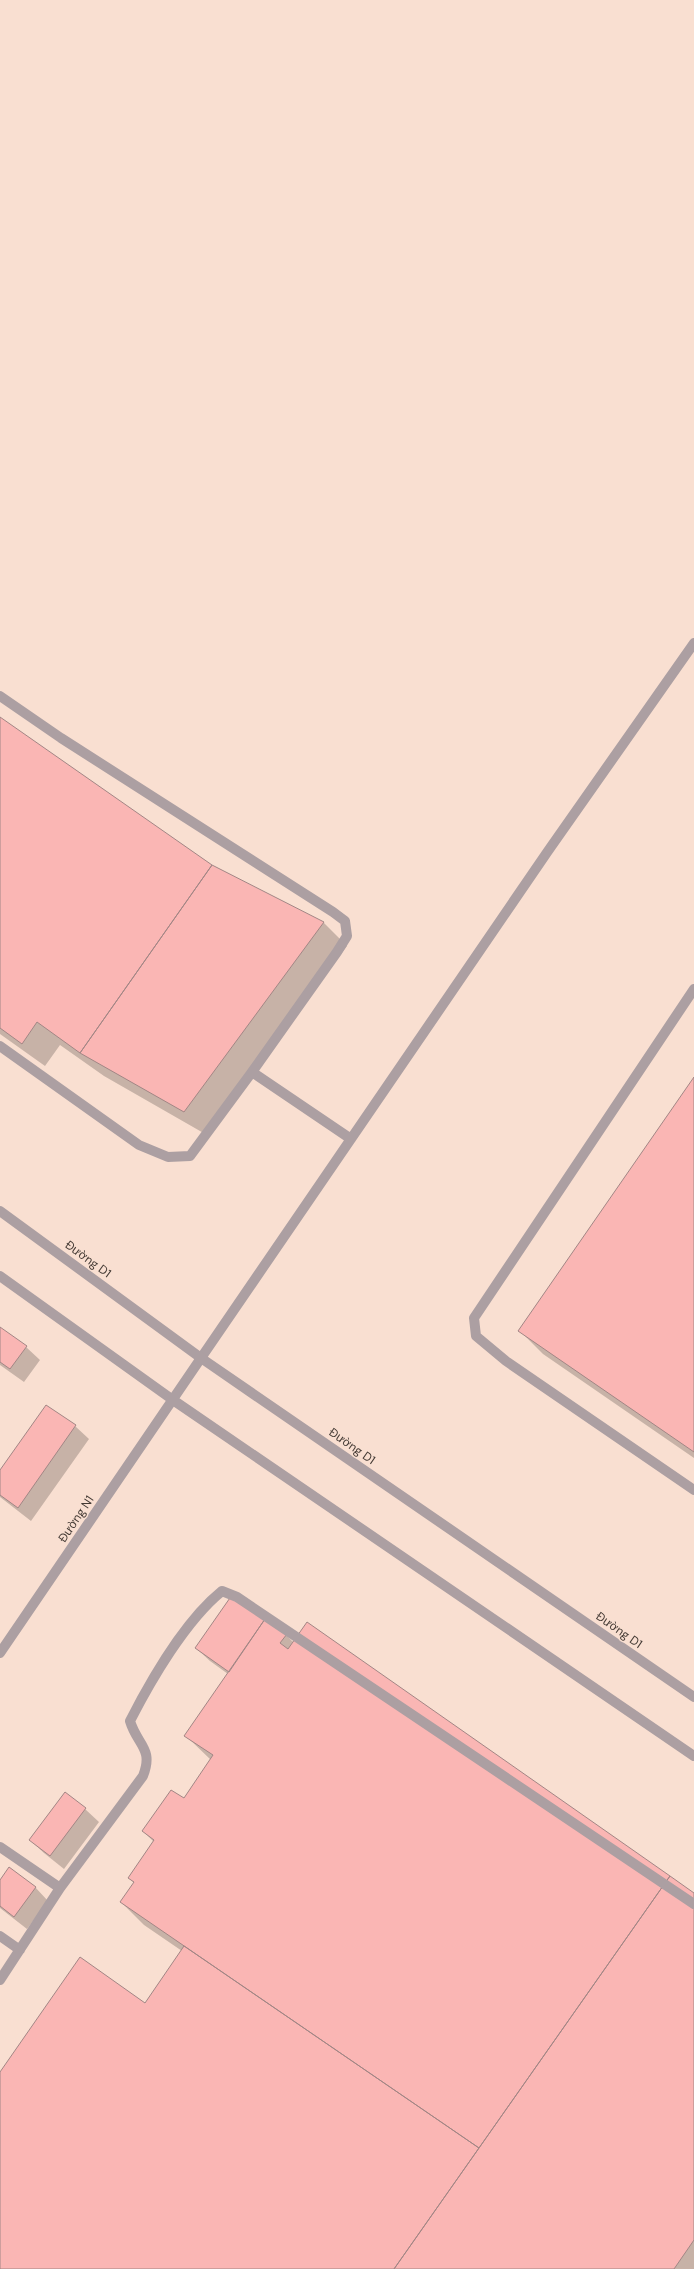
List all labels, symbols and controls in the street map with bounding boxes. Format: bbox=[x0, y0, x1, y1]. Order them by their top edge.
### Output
street label: Đường D1 bbox=[62, 1237, 114, 1281]
street label: Đường D1 bbox=[326, 1424, 378, 1468]
street label: Đường N1 bbox=[54, 1492, 98, 1546]
street label: Đường D1 bbox=[593, 1608, 645, 1652]

